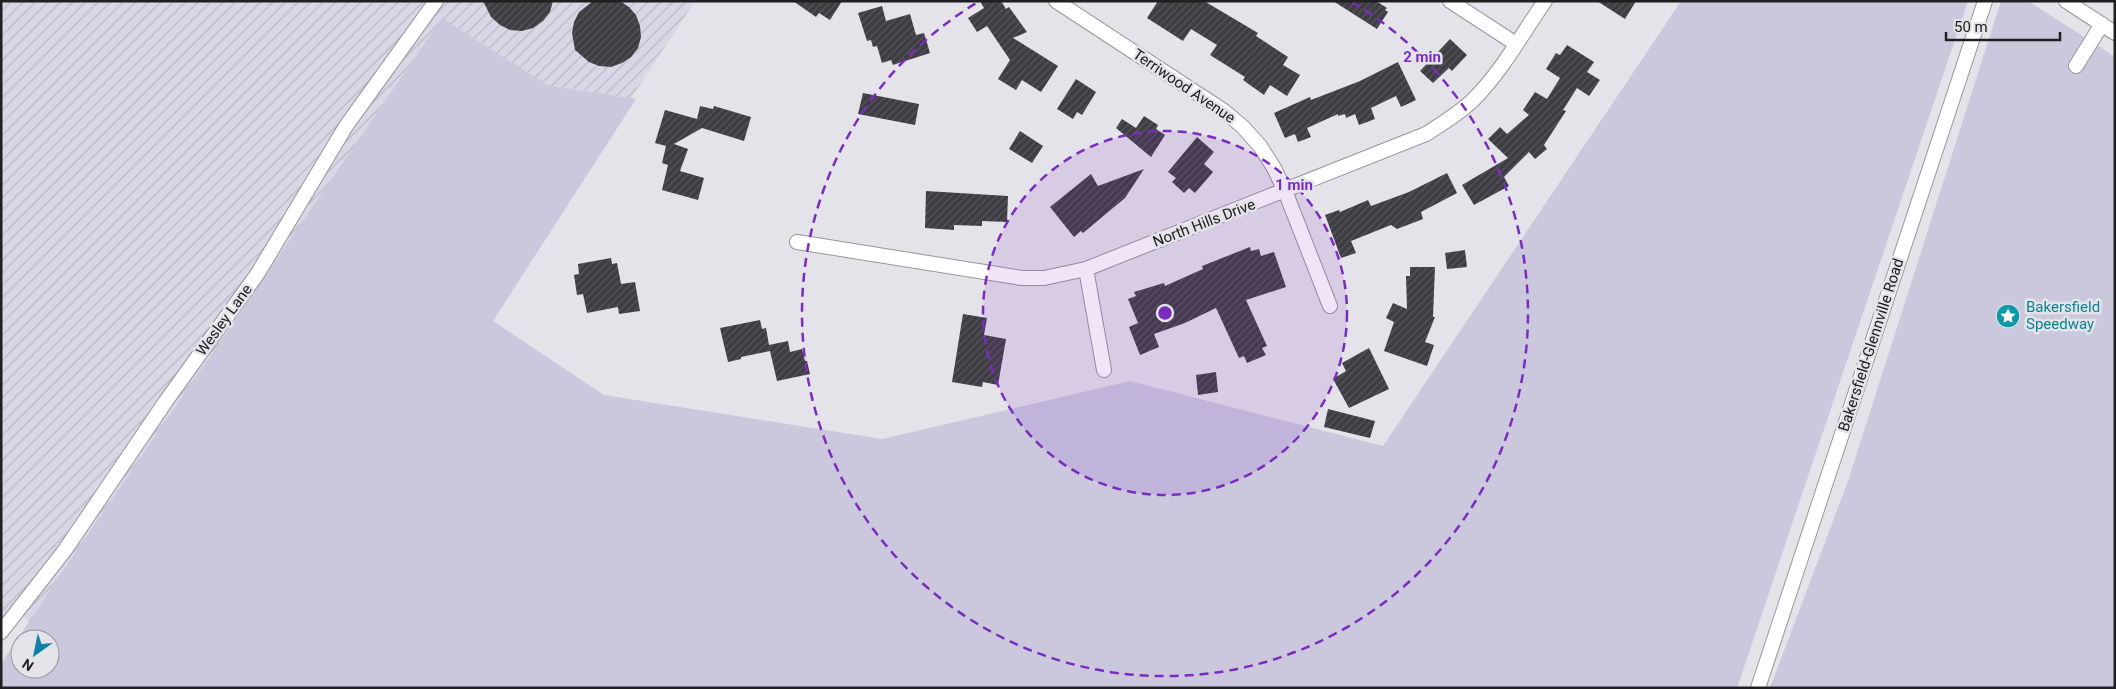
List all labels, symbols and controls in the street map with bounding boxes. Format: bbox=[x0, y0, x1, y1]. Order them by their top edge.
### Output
scale bar bbox=[1946, 10, 2060, 42]
text: 50 m bbox=[1954, 18, 1988, 36]
street label: Terriwood Avenue bbox=[1129, 45, 1239, 127]
text: 2 min bbox=[1403, 48, 1441, 66]
text: 1 min bbox=[1275, 176, 1313, 194]
street label: North Hills Drive bbox=[1150, 195, 1258, 251]
street label: Bakersfield-Glennville Road bbox=[1834, 256, 1908, 434]
street label: Wesley Lane bbox=[192, 281, 256, 359]
place label: Bakersfield Speedway bbox=[2026, 298, 2100, 333]
place icon: Bakersfield Speedway bbox=[1995, 303, 2021, 329]
centre of rings bbox=[1156, 304, 1174, 322]
north arrow bbox=[10, 629, 60, 679]
text: N bbox=[19, 655, 36, 674]

